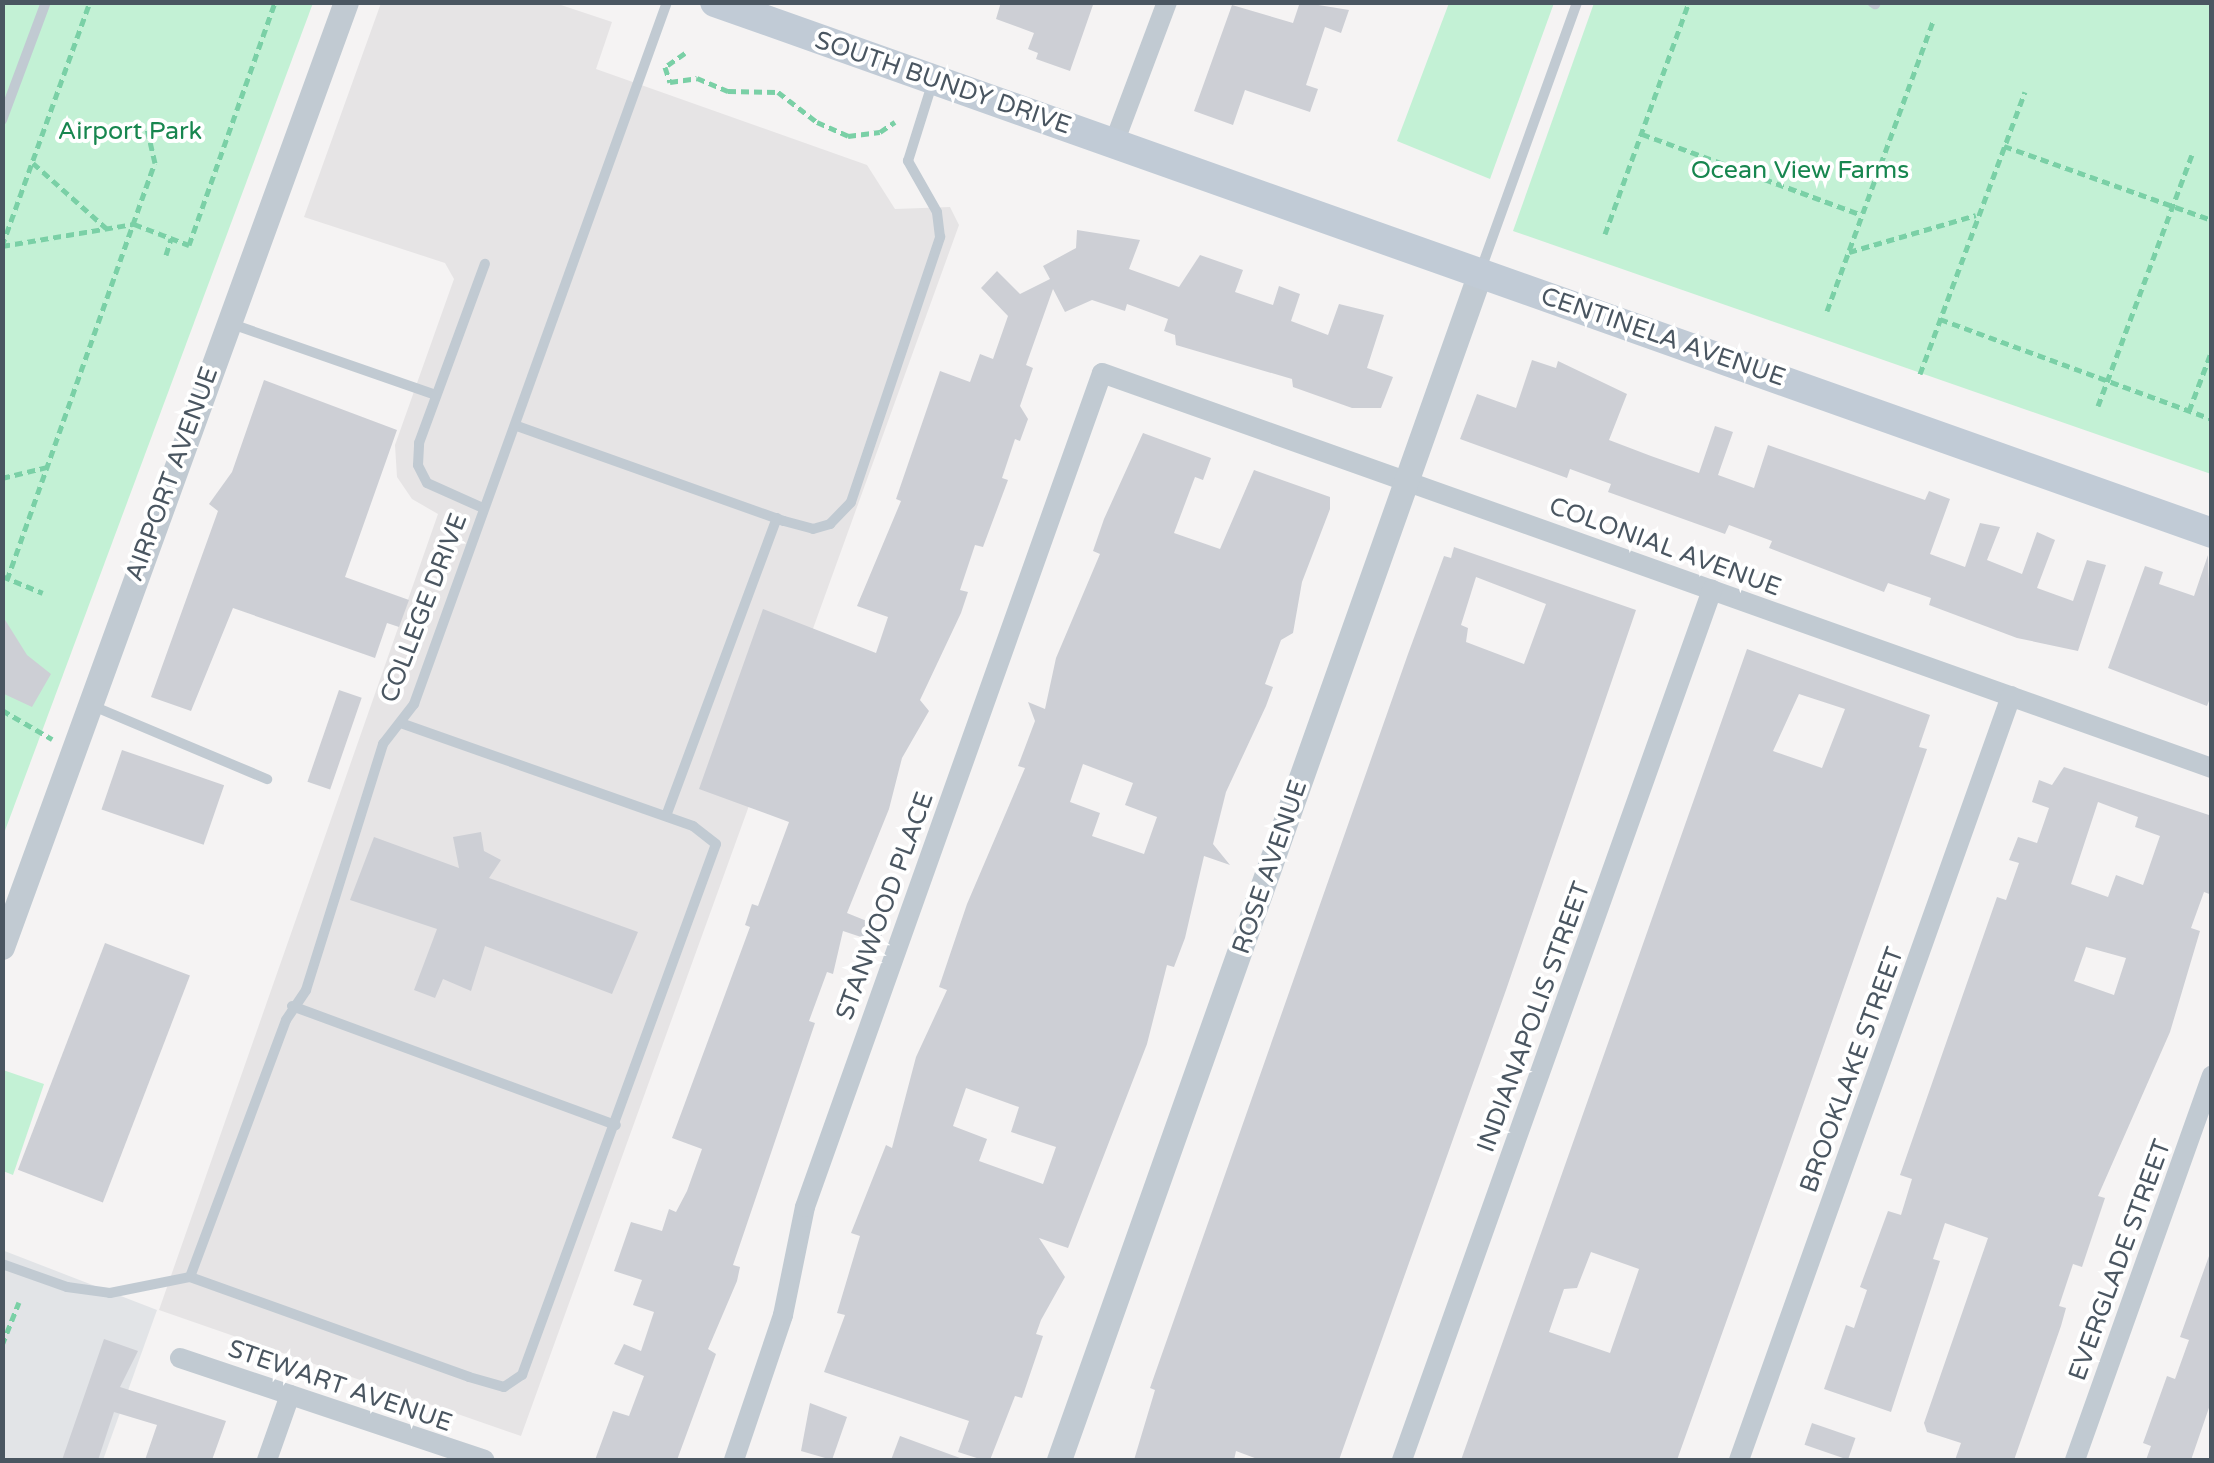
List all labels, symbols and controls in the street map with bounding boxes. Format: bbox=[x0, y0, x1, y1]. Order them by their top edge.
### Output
street label: SOUTH BUNDY DRIVE bbox=[811, 25, 1075, 141]
park label: Airport Park bbox=[58, 116, 202, 146]
park label: Ocean View Farms bbox=[1691, 155, 1909, 185]
street label: CENTINELA AVENUE bbox=[1537, 281, 1789, 393]
street label: AIRPORT AVENUE bbox=[119, 363, 225, 585]
street label: COLONIAL AVENUE bbox=[1545, 491, 1785, 603]
street label: COLLEGE DRIVE bbox=[374, 509, 474, 707]
street label: ROSE AVENUE bbox=[1226, 776, 1314, 958]
street label: STANWOOD PLACE bbox=[830, 788, 940, 1024]
street label: INDIANAPOLIS STREET bbox=[1471, 878, 1597, 1156]
street label: BROOKLAKE STREET bbox=[1794, 943, 1910, 1197]
street label: EVERGLADE STREET bbox=[2062, 1135, 2178, 1385]
street label: STEWART AVENUE bbox=[224, 1334, 456, 1438]

